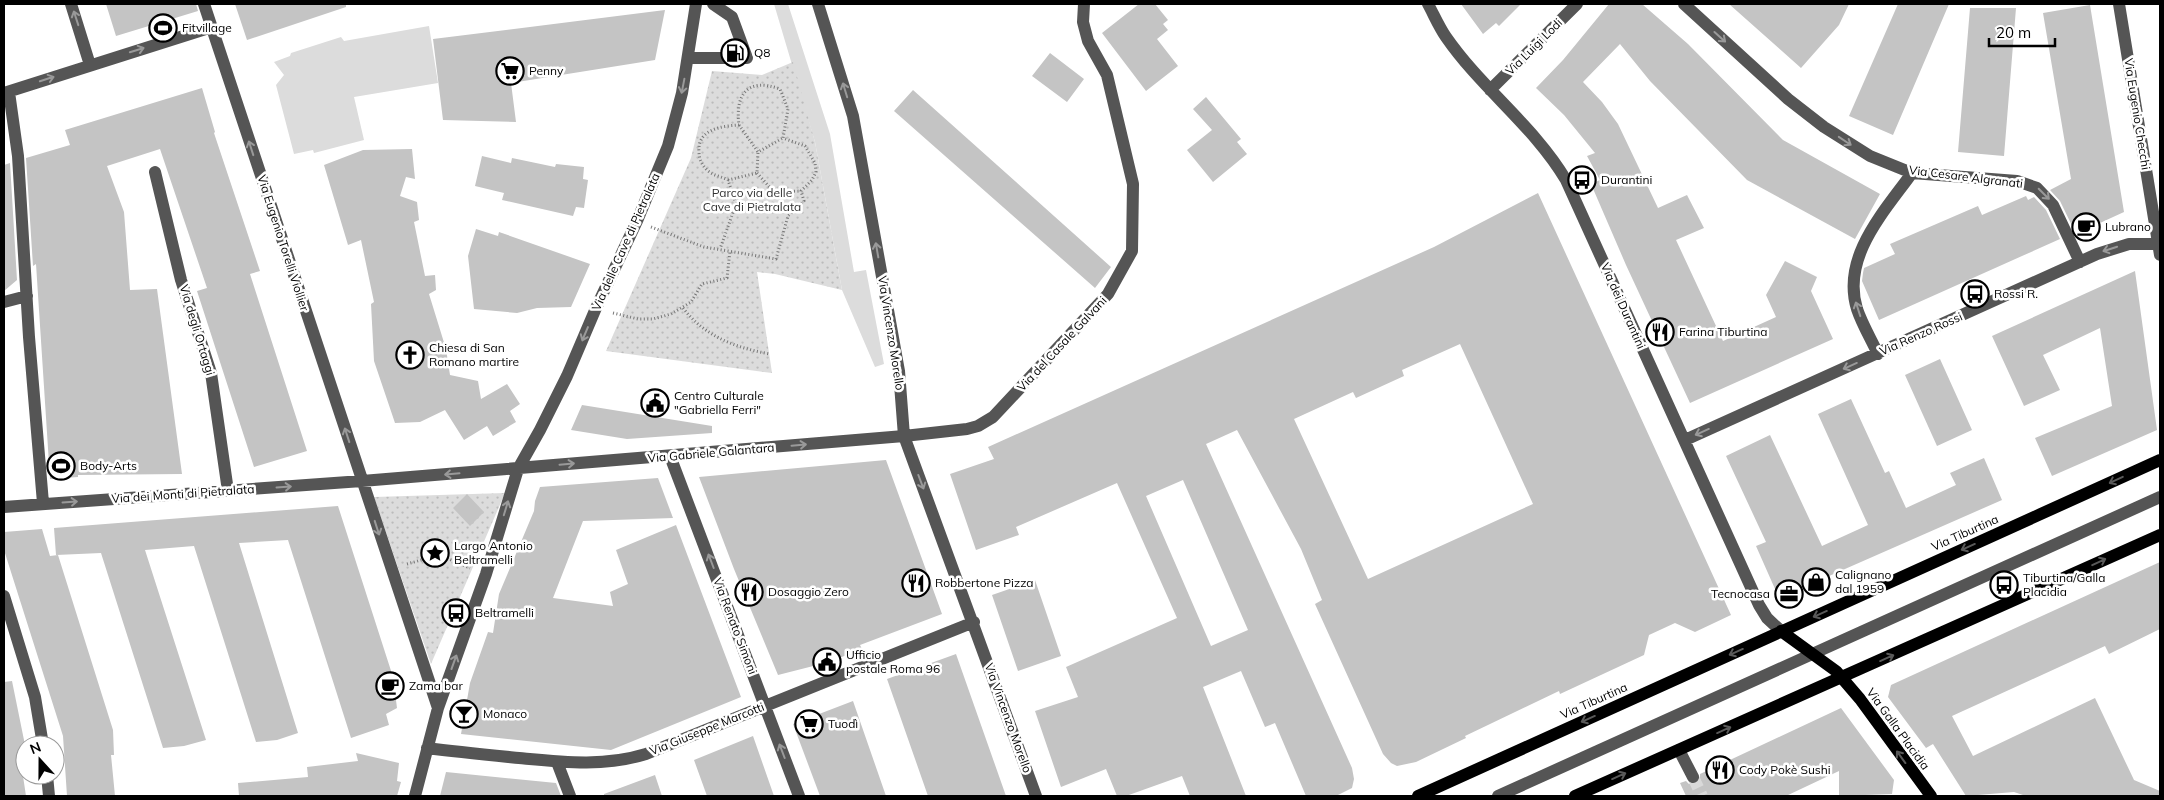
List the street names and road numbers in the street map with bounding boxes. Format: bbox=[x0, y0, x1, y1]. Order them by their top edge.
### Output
street label: Via Luigi Lodi bbox=[1502, 15, 1565, 78]
street label: Via Eugenio Checchi bbox=[2121, 57, 2154, 171]
street label: Via Cesare Algranati bbox=[1908, 162, 2024, 191]
street label: Via delle Cave di Pietralata bbox=[588, 171, 663, 313]
street label: Via Eugenio Torelli Viollier bbox=[254, 173, 313, 313]
street label: Via dei Durantini bbox=[1598, 260, 1649, 351]
street label: Via Vincenzo Morello bbox=[875, 275, 908, 391]
street label: Via degli Ortaggi bbox=[177, 283, 218, 377]
street label: Via del Casale Galvani bbox=[1014, 293, 1110, 394]
street label: Via Renzo Rossi bbox=[1877, 309, 1965, 359]
street label: Via Gabriele Galantara bbox=[647, 439, 775, 466]
street label: Via dei Monti di Pietralata bbox=[111, 481, 255, 506]
street label: Via Tiburtina bbox=[1929, 511, 2001, 554]
street label: Via Renato Simoni bbox=[710, 575, 761, 676]
street label: Via Vincenzo Morello bbox=[982, 661, 1035, 775]
street label: Via Tiburtina bbox=[1558, 679, 1630, 722]
street label: Via Galla Placidia bbox=[1864, 685, 1933, 773]
street label: Via Giuseppe Marcotti bbox=[647, 699, 766, 758]

